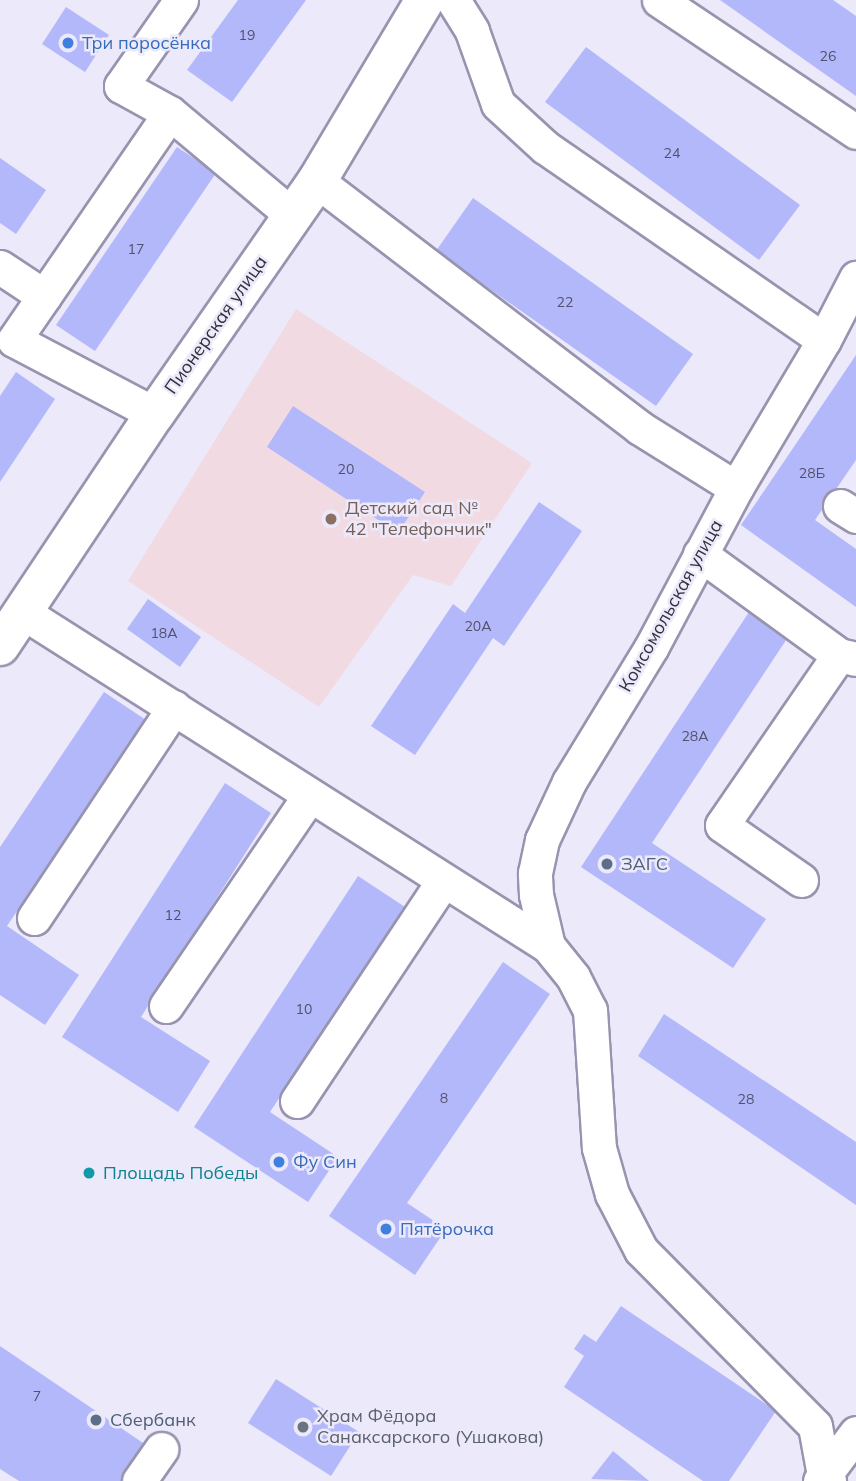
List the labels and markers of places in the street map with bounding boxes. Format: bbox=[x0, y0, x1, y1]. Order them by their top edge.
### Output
place label: Три поросёнка bbox=[82, 32, 211, 54]
marker: Три поросёнка bbox=[60, 35, 76, 51]
place label: Детский сад № 42 "Телефончик" bbox=[345, 498, 492, 540]
marker: Детский сад № 42 "Телефончик" bbox=[323, 511, 339, 527]
place label: ЗАГС bbox=[621, 853, 668, 875]
marker: ЗАГС bbox=[599, 856, 615, 872]
place label: Фу Син bbox=[293, 1151, 357, 1173]
marker: Фу Син bbox=[271, 1154, 287, 1170]
place label: Площадь Победы bbox=[103, 1162, 258, 1184]
marker: Площадь Победы bbox=[81, 1165, 97, 1181]
place label: Пятёрочка bbox=[400, 1218, 494, 1240]
marker: Пятёрочка bbox=[378, 1221, 394, 1237]
place label: Храм Фёдора Санаксарского (Ушакова) bbox=[317, 1406, 544, 1448]
place label: Сбербанк bbox=[110, 1409, 196, 1431]
marker: Сбербанк bbox=[88, 1412, 104, 1428]
marker: Храм Фёдора Санаксарского (Ушакова) bbox=[295, 1419, 311, 1435]

